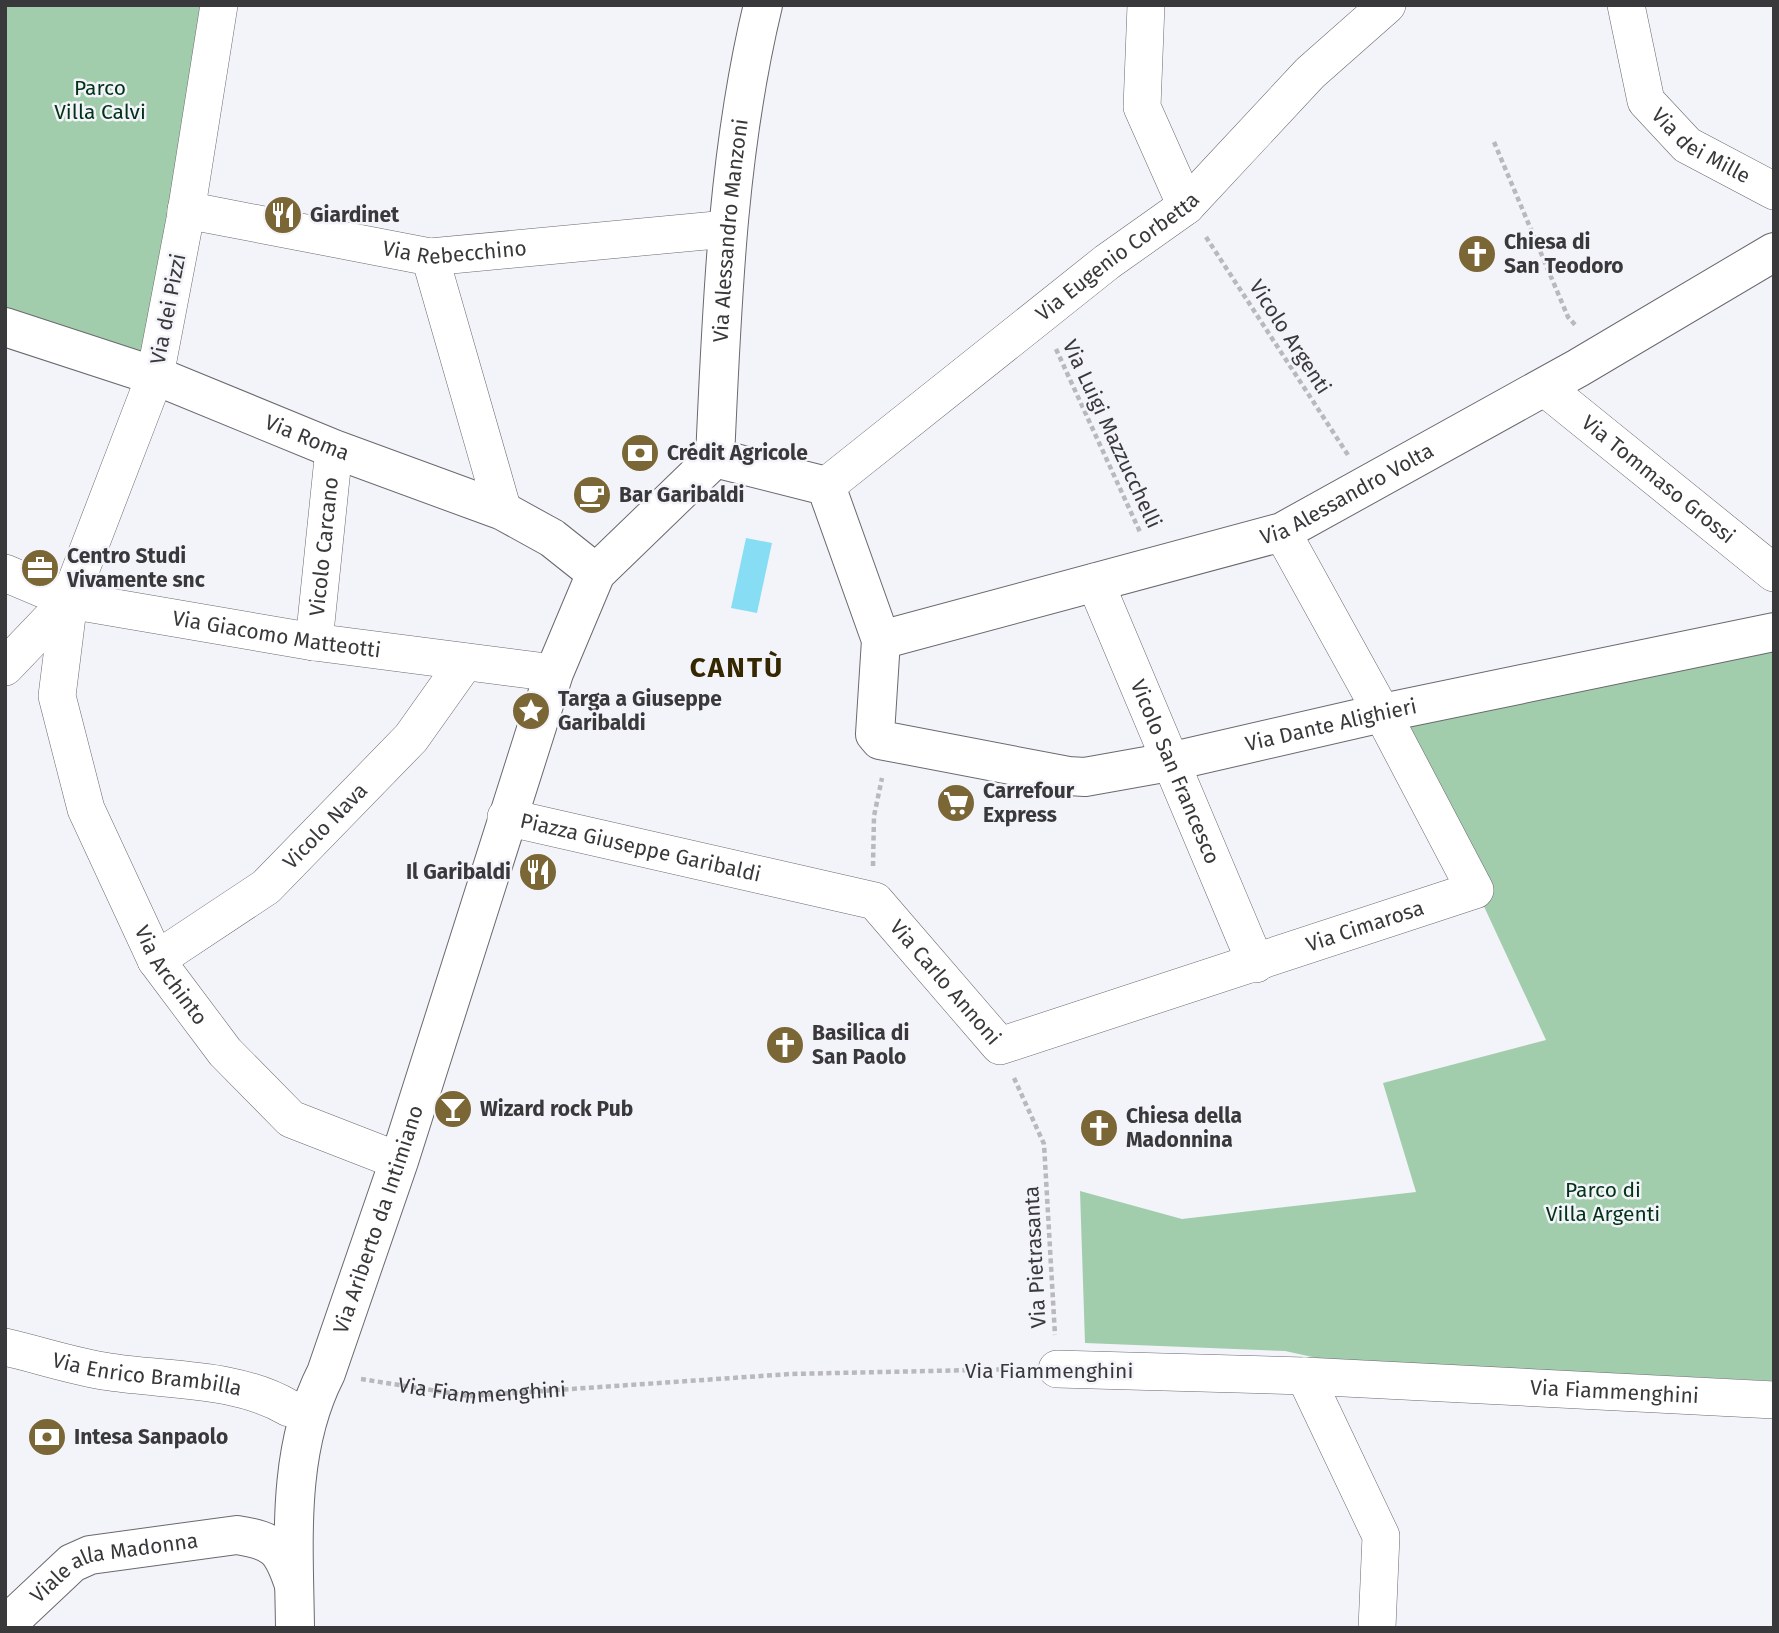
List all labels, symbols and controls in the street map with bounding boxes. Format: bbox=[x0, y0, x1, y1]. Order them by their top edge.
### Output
park label: Parco Villa Calvi bbox=[54, 75, 146, 125]
street label: Via dei Mille bbox=[1646, 102, 1755, 189]
street label: Via Alessandro Manzoni bbox=[707, 117, 754, 343]
street label: Via Eugenio Corbetta bbox=[1031, 187, 1205, 327]
restaurant icon: Giardinet bbox=[262, 194, 304, 236]
place label: Giardinet bbox=[310, 202, 400, 228]
place label: Chiesa di San Teodoro bbox=[1504, 229, 1624, 279]
church icon: Chiesa di San Teodoro bbox=[1456, 233, 1498, 275]
street label: Via Rebecchino bbox=[380, 235, 528, 270]
street label: Via dei Pizzi bbox=[145, 251, 191, 367]
street label: Vicolo Argenti bbox=[1243, 275, 1337, 399]
street label: Via Luigi Mazzucchelli bbox=[1057, 336, 1167, 532]
street label: Via Roma bbox=[261, 409, 353, 466]
street label: Via Tommaso Grossi bbox=[1576, 410, 1740, 549]
bank icon: Crédit Agricole bbox=[619, 432, 661, 474]
street label: Via Alessandro Volta bbox=[1257, 438, 1438, 550]
place label: Crédit Agricole bbox=[667, 440, 808, 466]
cafe icon: Bar Garibaldi bbox=[571, 474, 613, 516]
street label: Vicolo Carcano bbox=[304, 476, 344, 617]
place label: Bar Garibaldi bbox=[619, 482, 745, 508]
place label: Centro Studi Vivamente snc bbox=[66, 543, 205, 593]
office icon: Centro Studi Vivamente snc bbox=[19, 547, 61, 589]
street label: Via Giacomo Matteotti bbox=[171, 605, 382, 664]
district label: CANTÙ bbox=[690, 650, 784, 684]
street label: Vicolo San Francesco bbox=[1125, 676, 1225, 868]
place label: Targa a Giuseppe Garibaldi bbox=[558, 686, 722, 736]
place icon: Targa a Giuseppe Garibaldi bbox=[510, 690, 552, 732]
street label: Via Dante Alighieri bbox=[1243, 693, 1419, 757]
street label: Vicolo Nava bbox=[277, 778, 373, 875]
place label: Carrefour Express bbox=[983, 778, 1075, 828]
supermarket icon: Carrefour Express bbox=[935, 782, 977, 824]
street label: Piazza Giuseppe Garibaldi bbox=[518, 808, 763, 888]
restaurant icon: Il Garibaldi bbox=[517, 851, 559, 893]
place label: Il Garibaldi bbox=[406, 859, 511, 885]
street label: Via Cimarosa bbox=[1303, 895, 1427, 958]
street label: Via Carlo Annoni bbox=[884, 915, 1006, 1050]
street label: Via Archinto bbox=[129, 921, 213, 1030]
place label: Basilica di San Paolo bbox=[812, 1020, 909, 1070]
church icon: Basilica di San Paolo bbox=[764, 1024, 806, 1066]
bar icon: Wizard rock Pub bbox=[432, 1088, 474, 1130]
place label: Wizard rock Pub bbox=[480, 1096, 633, 1122]
street label: Via Ariberto da Intimiano bbox=[328, 1102, 429, 1337]
place label: Chiesa della Madonnina bbox=[1126, 1103, 1242, 1153]
church icon: Chiesa della Madonnina bbox=[1078, 1107, 1120, 1149]
park label: Parco di Villa Argenti bbox=[1546, 1177, 1660, 1227]
street label: Via Pietrasanta bbox=[1018, 1185, 1052, 1329]
street label: Via Enrico Brambilla bbox=[50, 1347, 244, 1402]
street label: Via Fiammenghini bbox=[965, 1358, 1133, 1384]
street label: Via Fiammenghini bbox=[396, 1372, 567, 1410]
street label: Via Fiammenghini bbox=[1530, 1375, 1699, 1409]
bank icon: Intesa Sanpaolo bbox=[26, 1416, 68, 1458]
place label: Intesa Sanpaolo bbox=[74, 1424, 228, 1450]
street label: Viale alla Madonna bbox=[25, 1527, 200, 1608]

